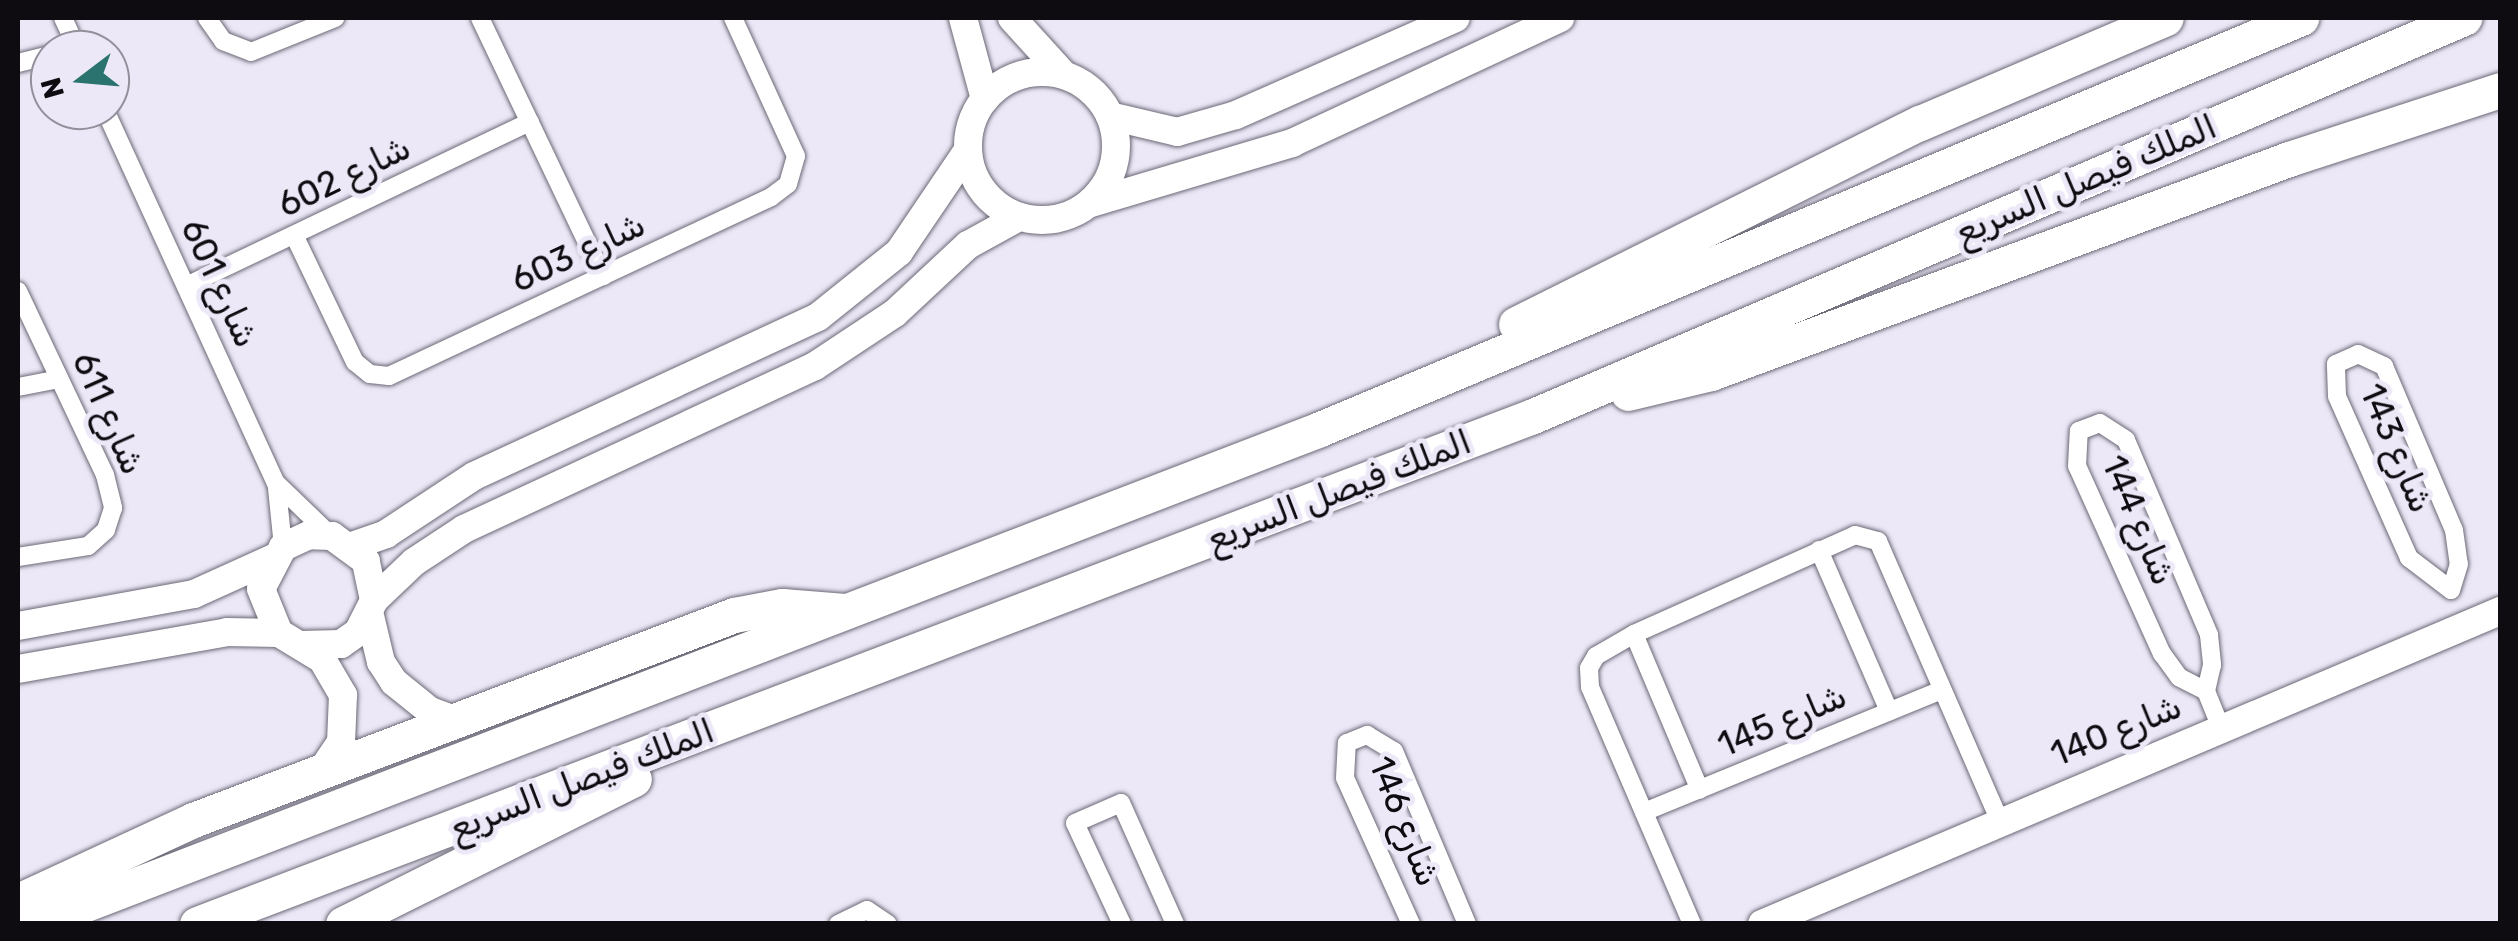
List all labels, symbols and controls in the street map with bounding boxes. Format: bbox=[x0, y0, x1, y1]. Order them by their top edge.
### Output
north arrow bbox=[30, 30, 130, 130]
text: N bbox=[34, 74, 71, 102]
street label: الملك فيصل السريع bbox=[1949, 105, 2223, 253]
street label: شارع 602 bbox=[271, 126, 417, 226]
street label: شارع 603 bbox=[504, 203, 652, 301]
street label: شارع 601 bbox=[172, 212, 268, 354]
street label: شارع 611 bbox=[64, 346, 154, 480]
street label: شارع 143 bbox=[2351, 377, 2443, 519]
street label: الملك فيصل السريع bbox=[1201, 420, 1477, 560]
street label: شارع 144 bbox=[2093, 449, 2185, 591]
street label: شارع 145 bbox=[1711, 674, 1853, 766]
street label: شارع 140 bbox=[2044, 685, 2188, 775]
street label: الملك فيصل السريع bbox=[444, 709, 720, 849]
street label: شارع 146 bbox=[1360, 750, 1450, 892]

